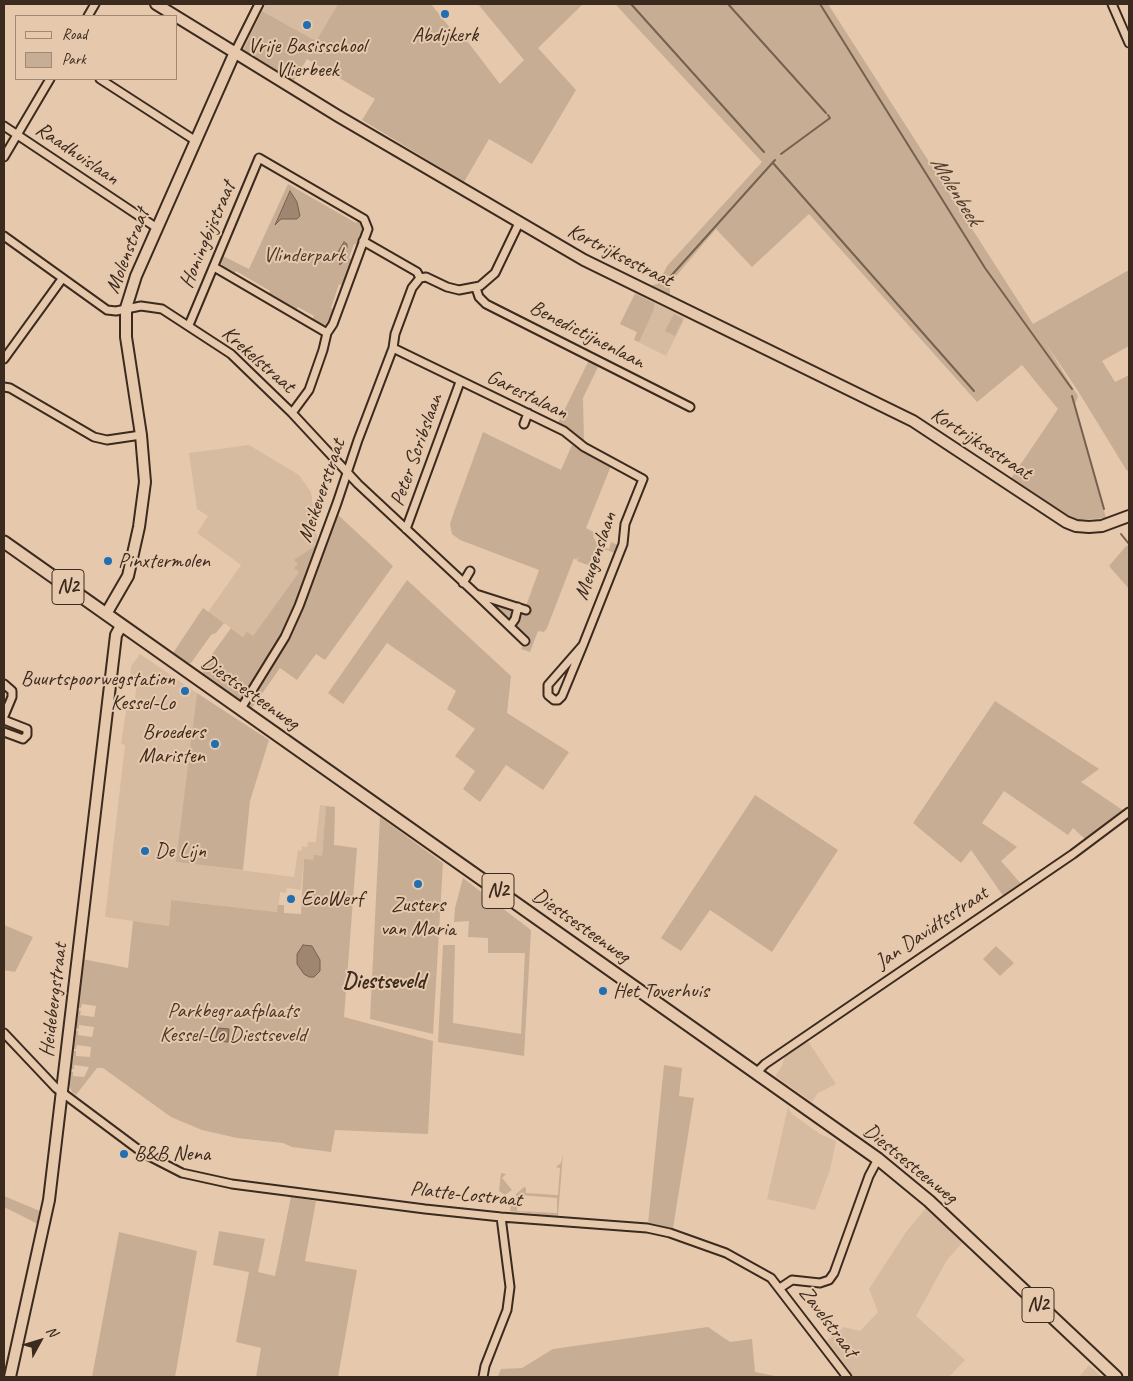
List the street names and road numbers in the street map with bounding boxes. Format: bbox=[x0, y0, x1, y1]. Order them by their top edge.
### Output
street label: Raadhuislaan bbox=[30, 117, 124, 191]
street label: Honingbijstraat bbox=[174, 178, 242, 292]
street label: Molenstraat bbox=[100, 205, 156, 297]
street label: Kortrijksestraat bbox=[563, 219, 677, 293]
street label: Benedictijnenlaan bbox=[525, 295, 649, 375]
street label: Krekelstraat bbox=[216, 321, 300, 399]
street label: Garestalaan bbox=[482, 365, 572, 425]
street label: Peter Scribslaan bbox=[385, 390, 449, 510]
street label: Kortrijksestraat bbox=[926, 402, 1036, 486]
street label: Meikeverstraat bbox=[293, 436, 351, 546]
street label: Meugenslaan bbox=[569, 509, 623, 603]
road number: N2 bbox=[52, 570, 84, 604]
street label: Diestsesteenweg bbox=[196, 650, 304, 736]
road number: N2 bbox=[482, 874, 514, 908]
street label: Jan Davidtsstraat bbox=[871, 881, 993, 975]
street label: Diestsesteenweg bbox=[527, 883, 635, 969]
street label: Heidebergstraat bbox=[35, 942, 73, 1058]
street label: Diestsesteenweg bbox=[858, 1118, 962, 1210]
street label: Platte-Lostraat bbox=[409, 1177, 523, 1213]
street label: Zavelstraat bbox=[793, 1281, 863, 1363]
road number: N2 bbox=[1022, 1288, 1054, 1322]

